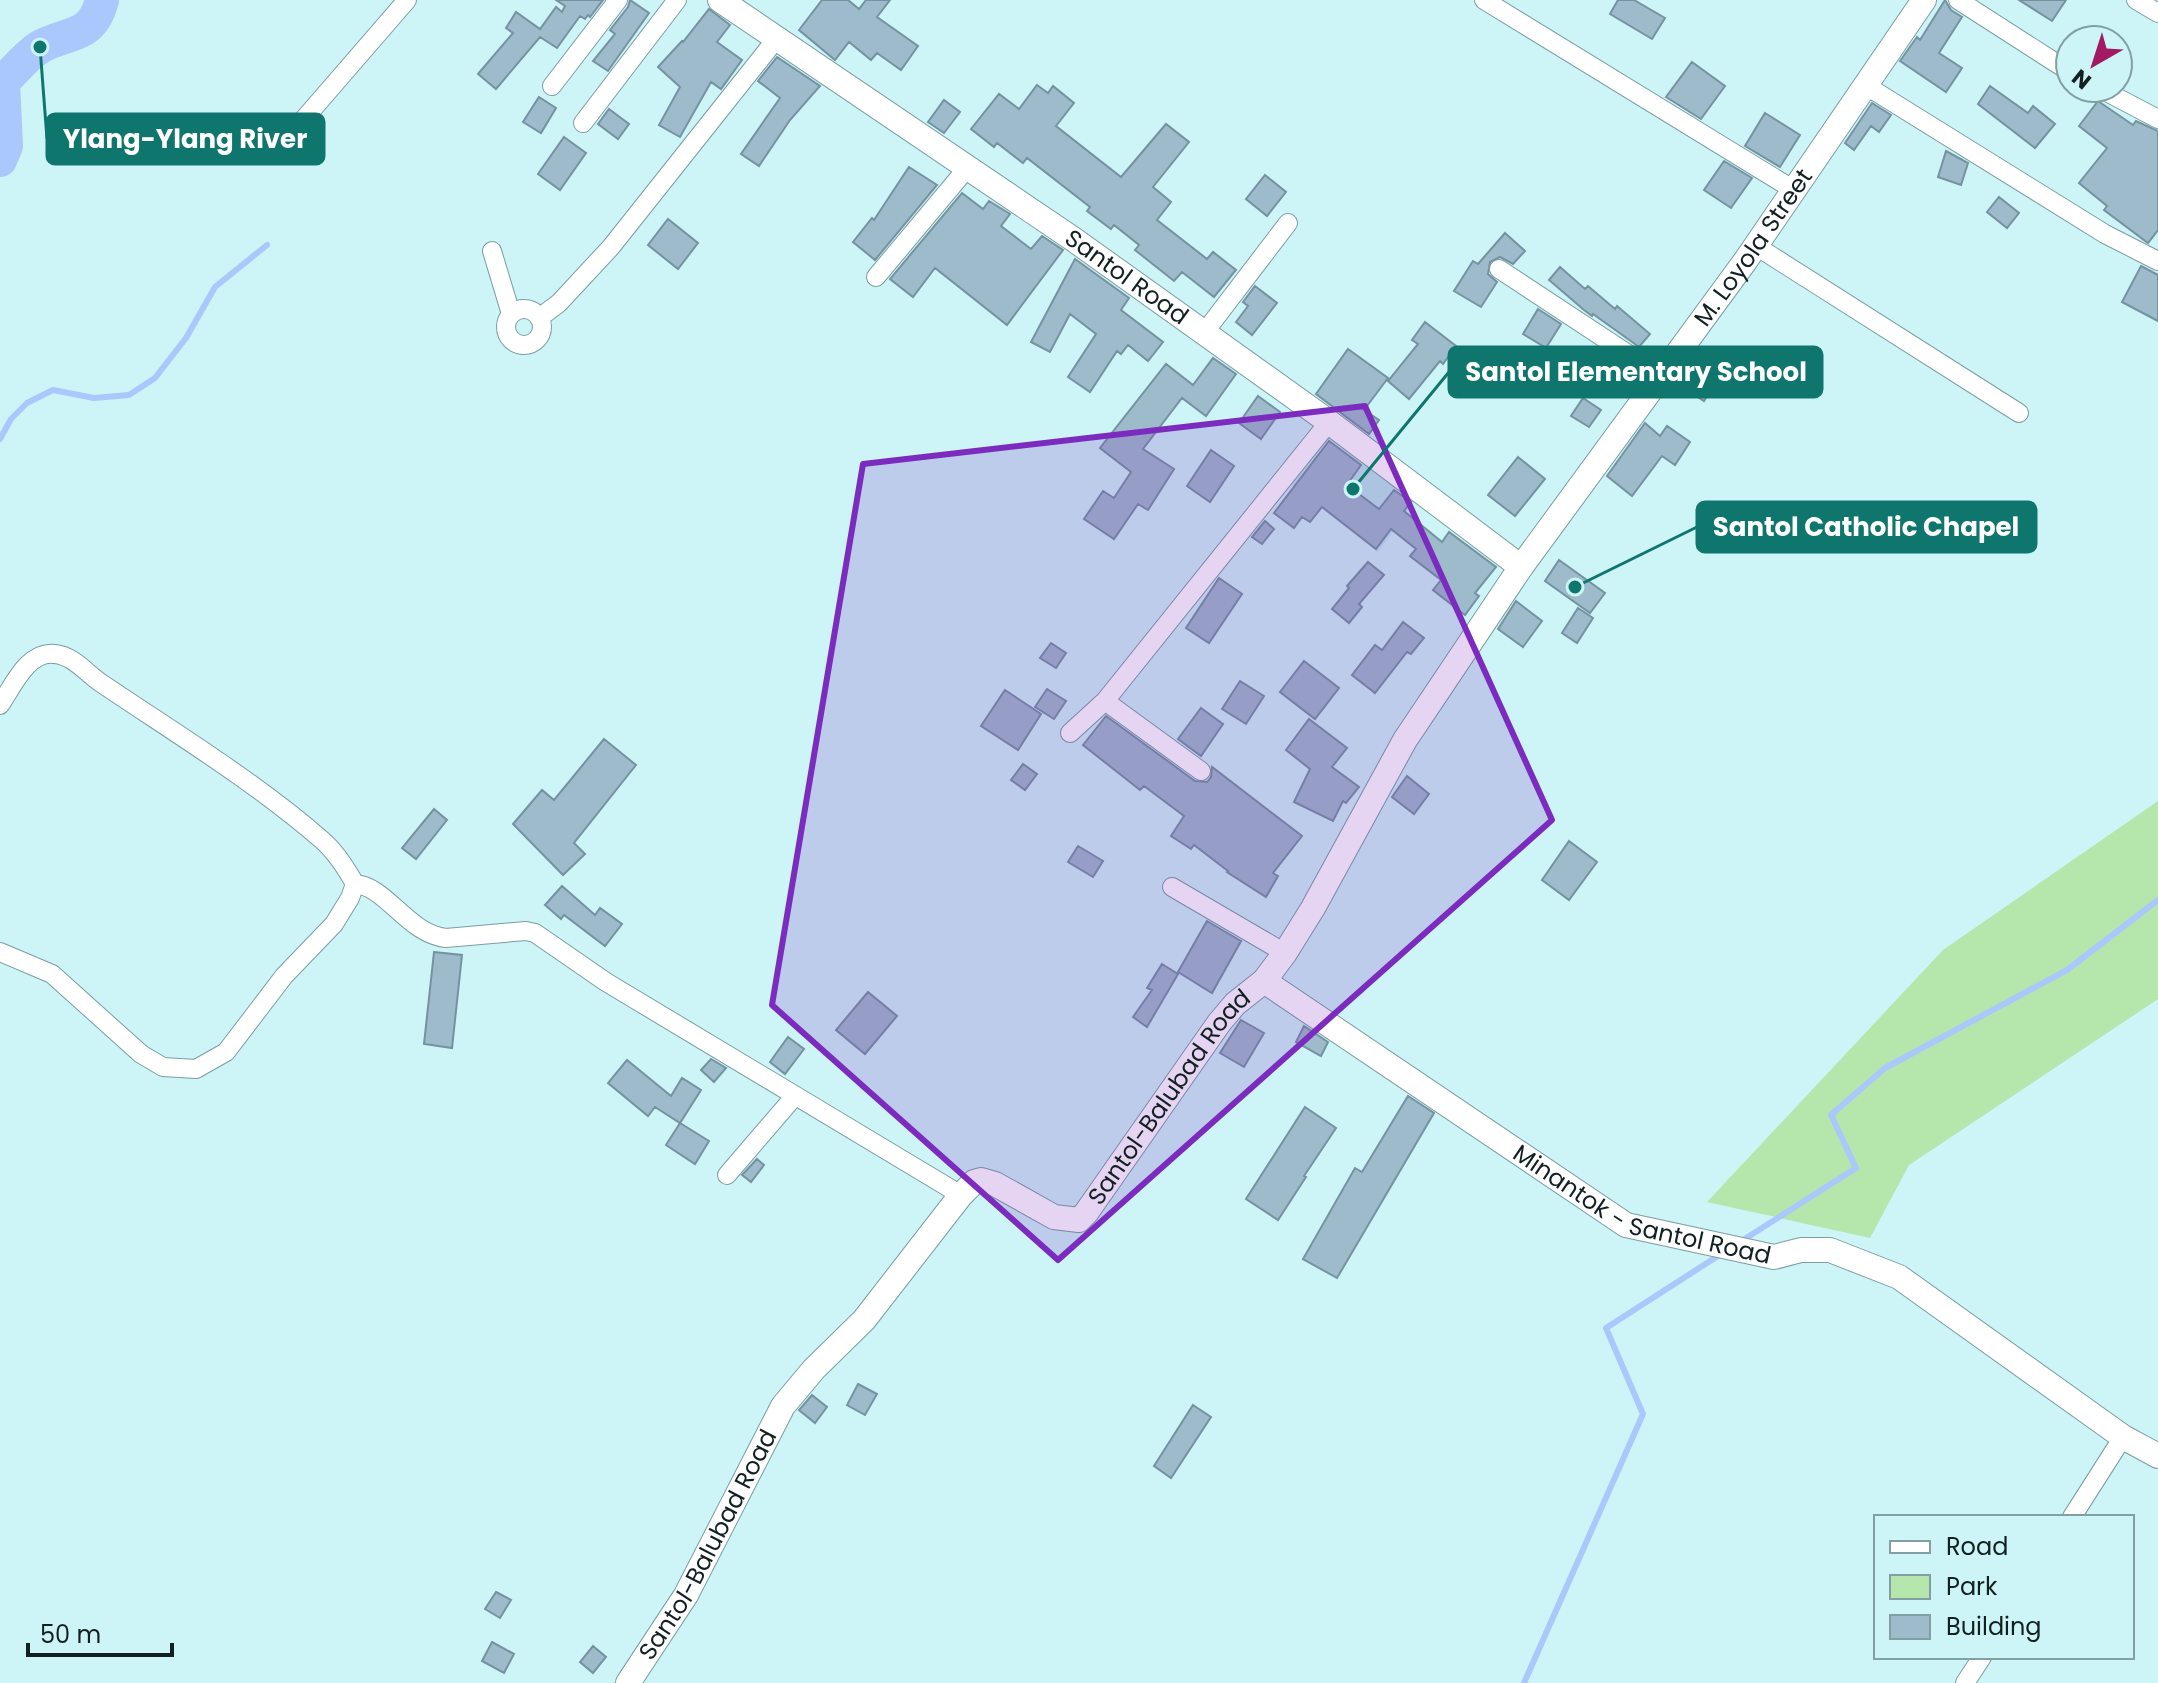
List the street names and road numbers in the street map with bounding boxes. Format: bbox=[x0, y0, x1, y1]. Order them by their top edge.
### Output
street label: M. Loyola Street bbox=[1686, 162, 1820, 333]
street label: Santol Road bbox=[1058, 221, 1195, 332]
street label: Santol-Balubad Road bbox=[1080, 981, 1257, 1211]
street label: Minantok - Santol Road bbox=[1507, 1137, 1774, 1272]
street label: Santol-Balubad Road bbox=[631, 1424, 784, 1666]

